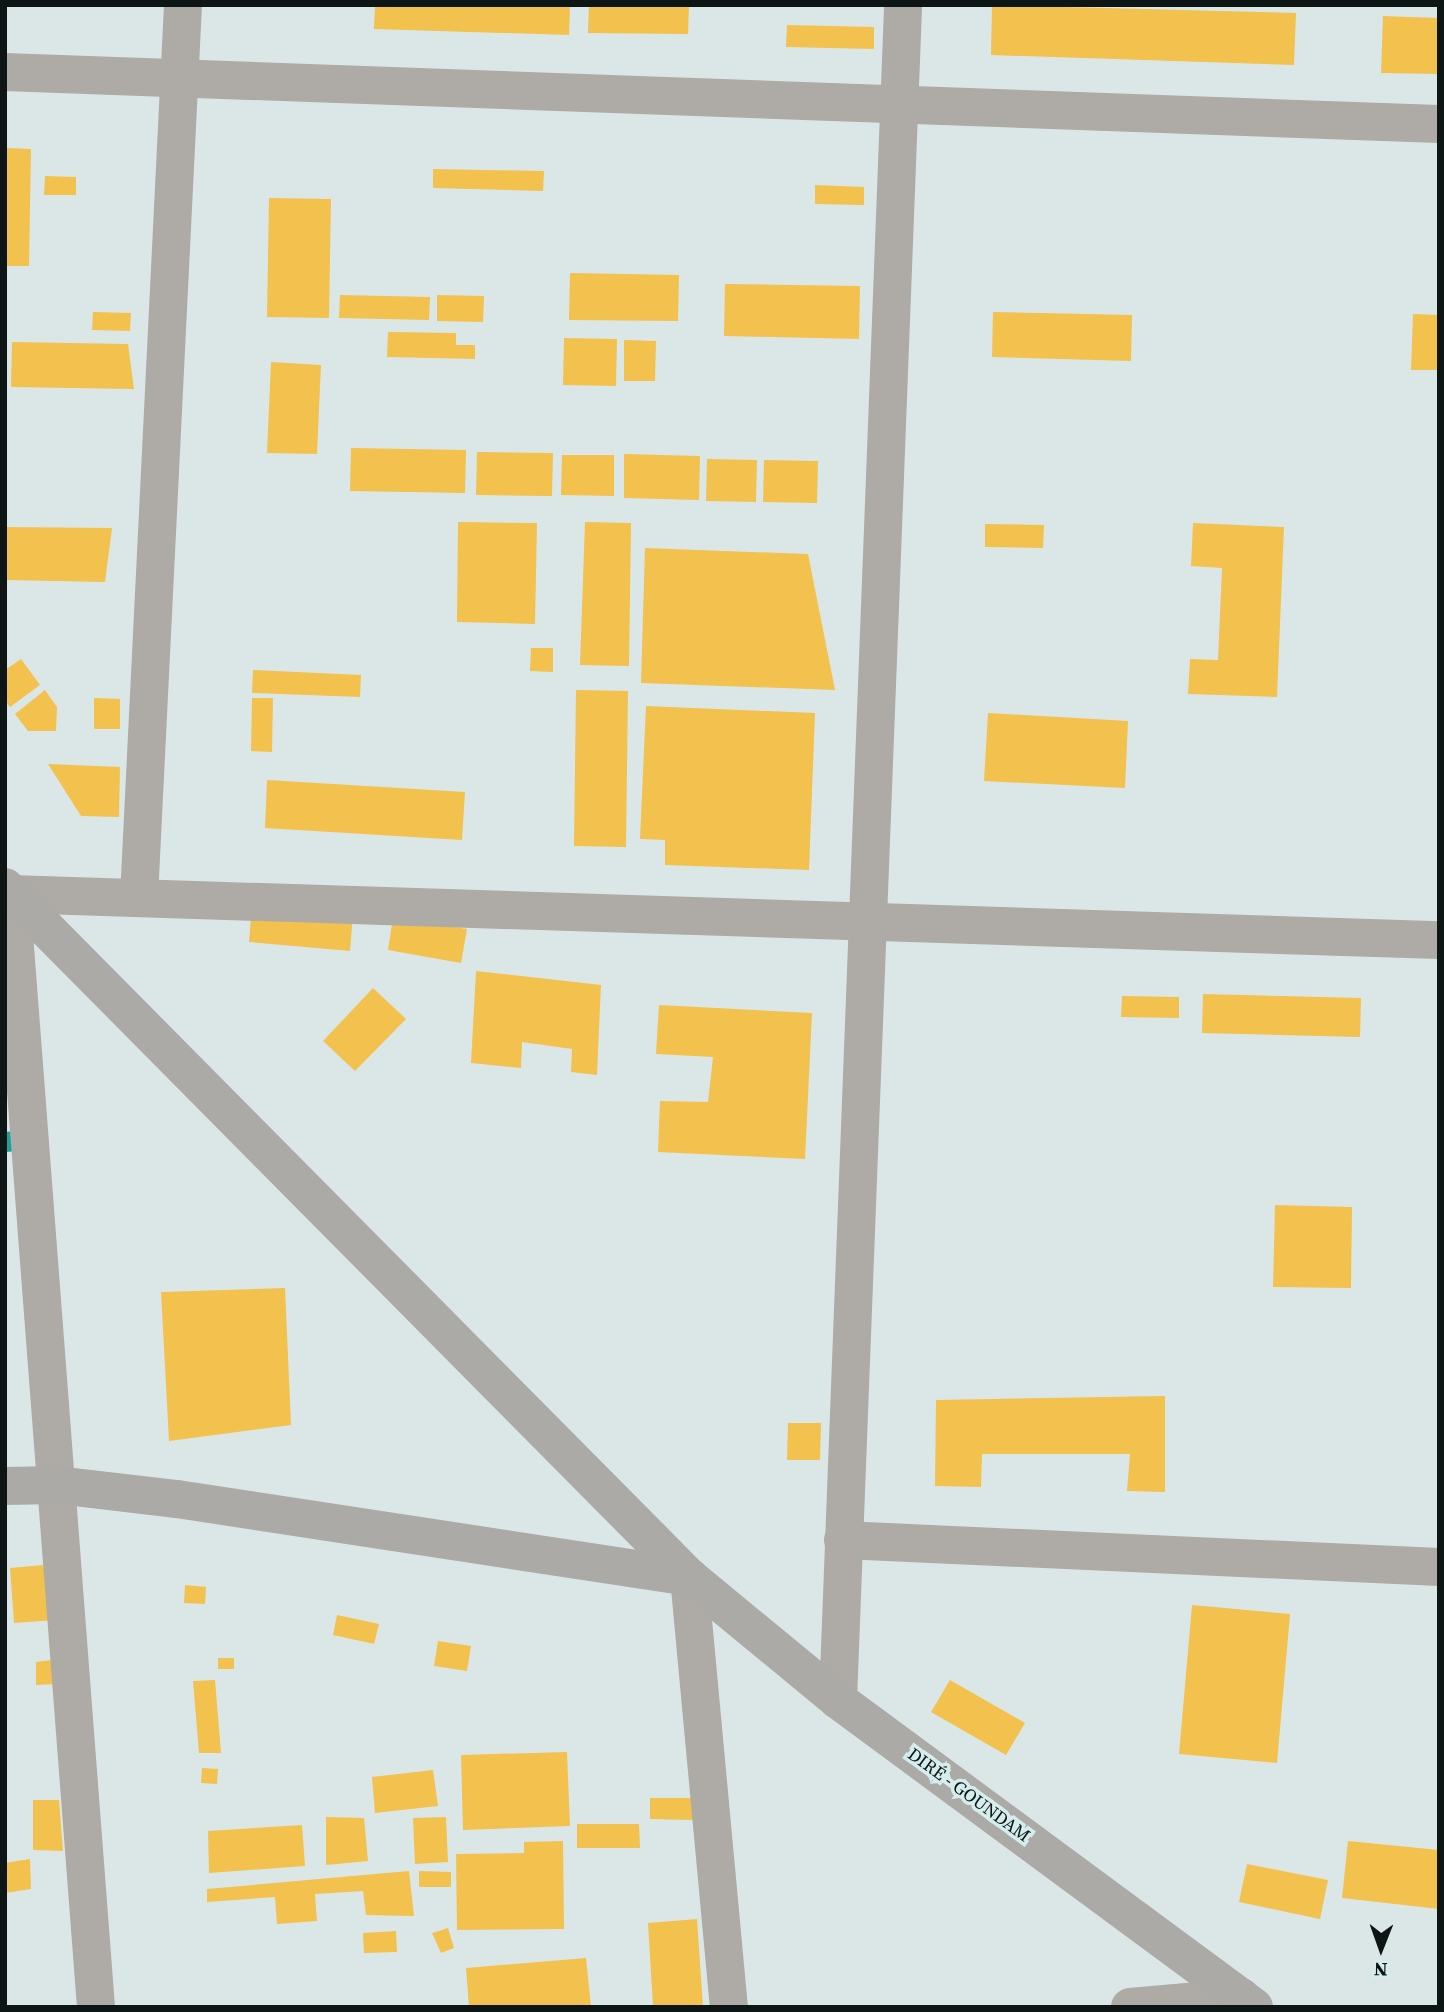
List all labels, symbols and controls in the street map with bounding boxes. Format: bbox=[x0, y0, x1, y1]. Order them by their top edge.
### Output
street label: DIRÉ - GOUNDAM bbox=[904, 1743, 1034, 1847]
north arrow bbox=[1346, 1914, 1416, 1984]
text: N bbox=[1373, 1957, 1388, 1983]

